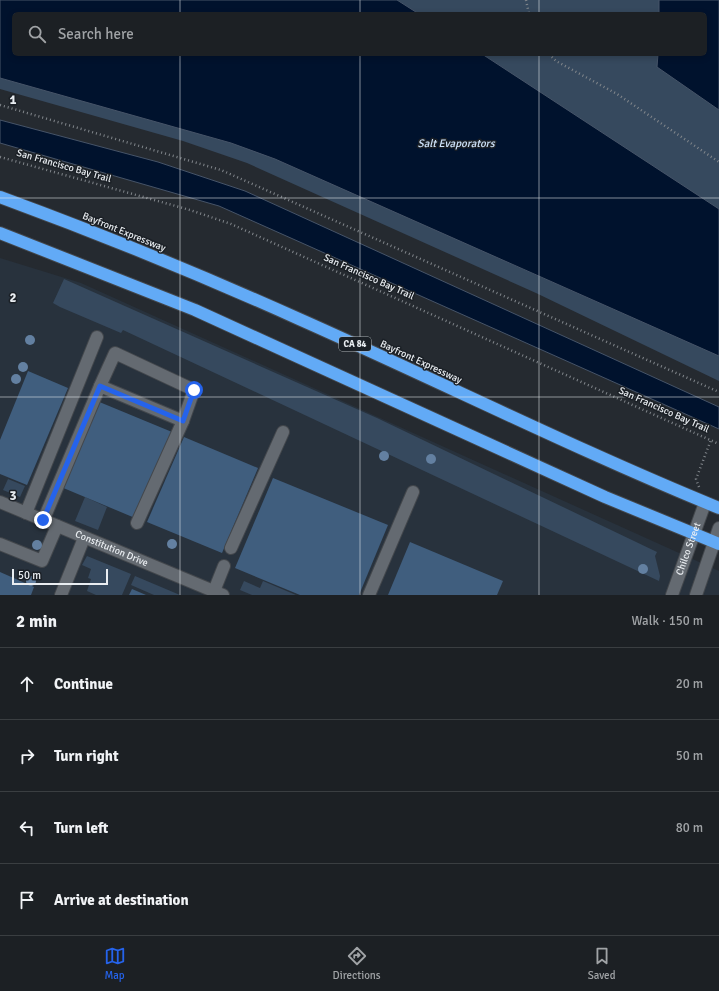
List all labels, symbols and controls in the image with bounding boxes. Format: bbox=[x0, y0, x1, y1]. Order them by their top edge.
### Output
search box bbox=[12, 12, 707, 56]
icon: search bbox=[26, 23, 48, 45]
text: Search here bbox=[58, 25, 134, 43]
text: 1 bbox=[9, 92, 17, 108]
water label: Salt Evaporators bbox=[418, 137, 496, 150]
street label: San Francisco Bay Trail bbox=[15, 147, 113, 185]
street label: Bayfront Expressway bbox=[81, 210, 168, 254]
street label: San Francisco Bay Trail bbox=[322, 252, 416, 302]
text: 2 bbox=[9, 290, 17, 306]
road number: CA 84 bbox=[339, 337, 371, 351]
street label: Bayfront Expressway bbox=[378, 338, 464, 386]
route start bbox=[185, 381, 203, 399]
street label: San Francisco Bay Trail bbox=[617, 385, 711, 435]
text: 3 bbox=[9, 488, 17, 504]
route end bbox=[34, 511, 52, 529]
street label: Chilco Street bbox=[674, 520, 704, 577]
street label: Constitution Drive bbox=[73, 528, 150, 569]
scale bar bbox=[12, 567, 108, 586]
text: 50 m bbox=[18, 569, 41, 582]
text: 2 min bbox=[16, 611, 57, 632]
text: Walk · 150 m bbox=[632, 613, 703, 629]
icon: ahead bbox=[16, 673, 38, 695]
text: Continue bbox=[54, 675, 113, 693]
text: 20 m bbox=[676, 676, 703, 692]
icon: right bbox=[16, 745, 38, 767]
text: Turn right bbox=[54, 747, 119, 765]
text: 50 m bbox=[676, 748, 703, 764]
icon: left bbox=[16, 817, 38, 839]
text: Turn left bbox=[54, 819, 108, 837]
text: 80 m bbox=[676, 820, 703, 836]
icon: arrive bbox=[16, 889, 38, 911]
text: Arrive at destination bbox=[54, 891, 189, 909]
tab: Map bbox=[104, 945, 126, 982]
tab: Directions bbox=[333, 945, 381, 982]
tab: Saved bbox=[588, 945, 615, 982]

